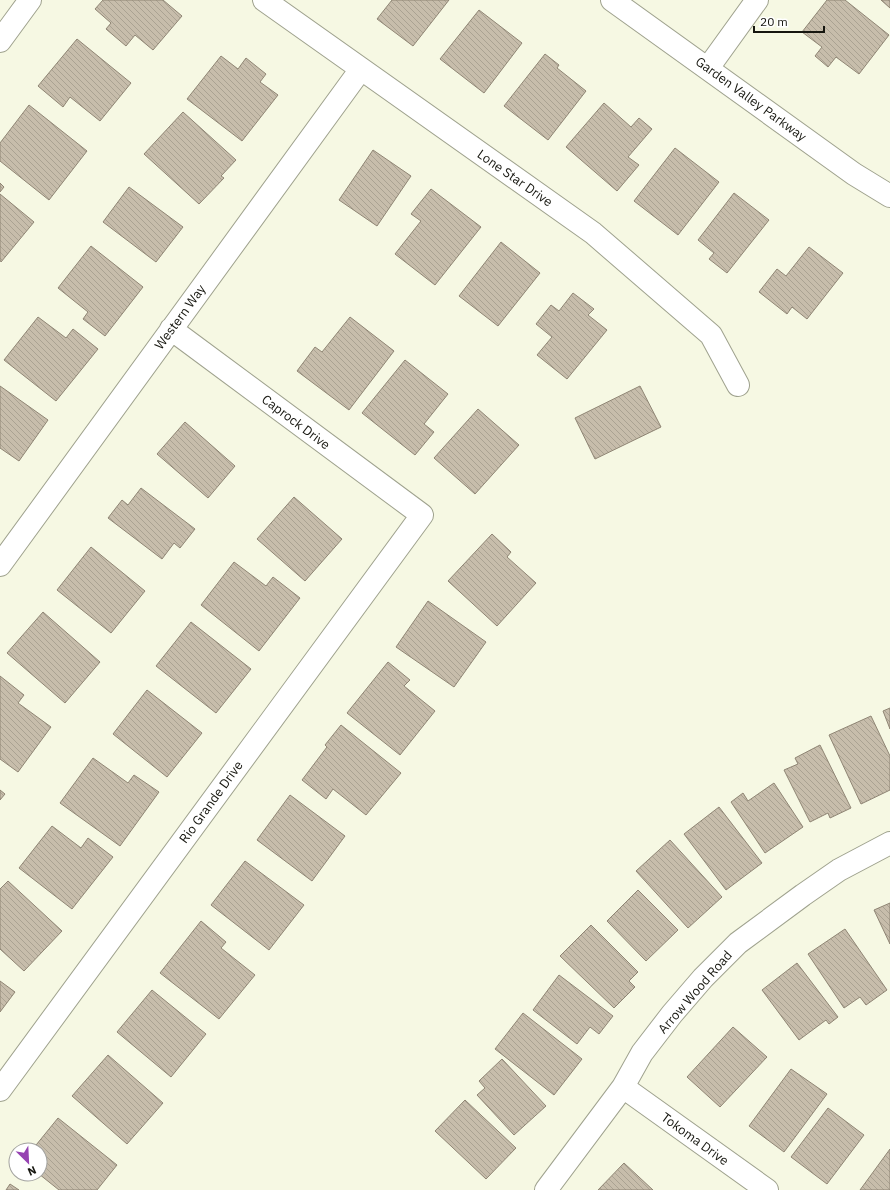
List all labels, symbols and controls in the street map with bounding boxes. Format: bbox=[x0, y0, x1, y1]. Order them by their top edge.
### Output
scale bar bbox=[754, 8, 824, 34]
text: 20 m bbox=[760, 14, 788, 29]
street label: Garden Valley Parkway bbox=[692, 53, 810, 145]
street label: Lone Star Drive bbox=[474, 146, 556, 210]
street label: Western Way bbox=[151, 281, 210, 353]
street label: Caprock Drive bbox=[258, 391, 334, 453]
street label: Rio Grande Drive bbox=[175, 757, 247, 847]
street label: Arrow Wood Road bbox=[654, 947, 736, 1037]
street label: Tokoma Drive bbox=[658, 1109, 732, 1169]
north arrow bbox=[8, 1142, 48, 1182]
text: N bbox=[26, 1163, 39, 1179]

